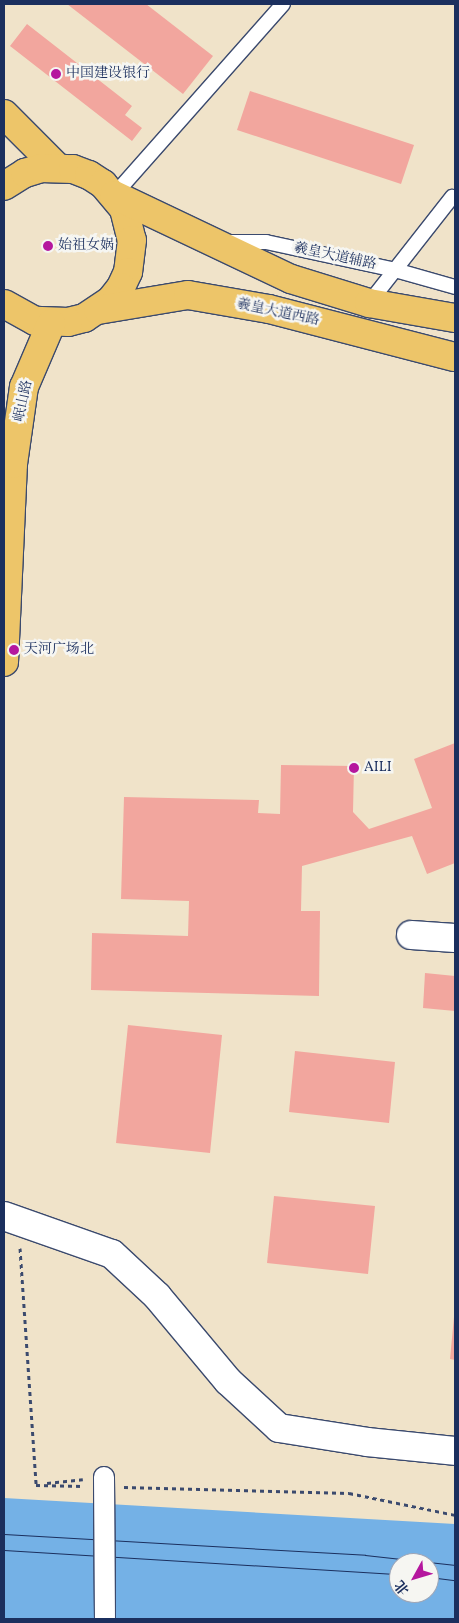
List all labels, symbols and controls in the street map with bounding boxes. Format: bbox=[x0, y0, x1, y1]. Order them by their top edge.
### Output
place label: 中国建设银行 bbox=[66, 66, 150, 82]
marker: 中国建设银行 bbox=[50, 68, 62, 80]
place label: 始祖女娲 bbox=[58, 238, 114, 254]
marker: 始祖女娲 bbox=[42, 240, 54, 252]
street label: 羲皇大道辅路 bbox=[292, 240, 378, 274]
street label: 羲皇大道西路 bbox=[235, 296, 321, 330]
street label: 岷山路 bbox=[11, 379, 37, 423]
place label: 天河广场北 bbox=[24, 642, 94, 658]
marker: 天河广场北 bbox=[8, 644, 20, 656]
place label: AILI bbox=[364, 760, 392, 776]
marker: AILI bbox=[348, 762, 360, 774]
north arrow bbox=[389, 1553, 439, 1603]
text: 北 bbox=[391, 1576, 415, 1599]

